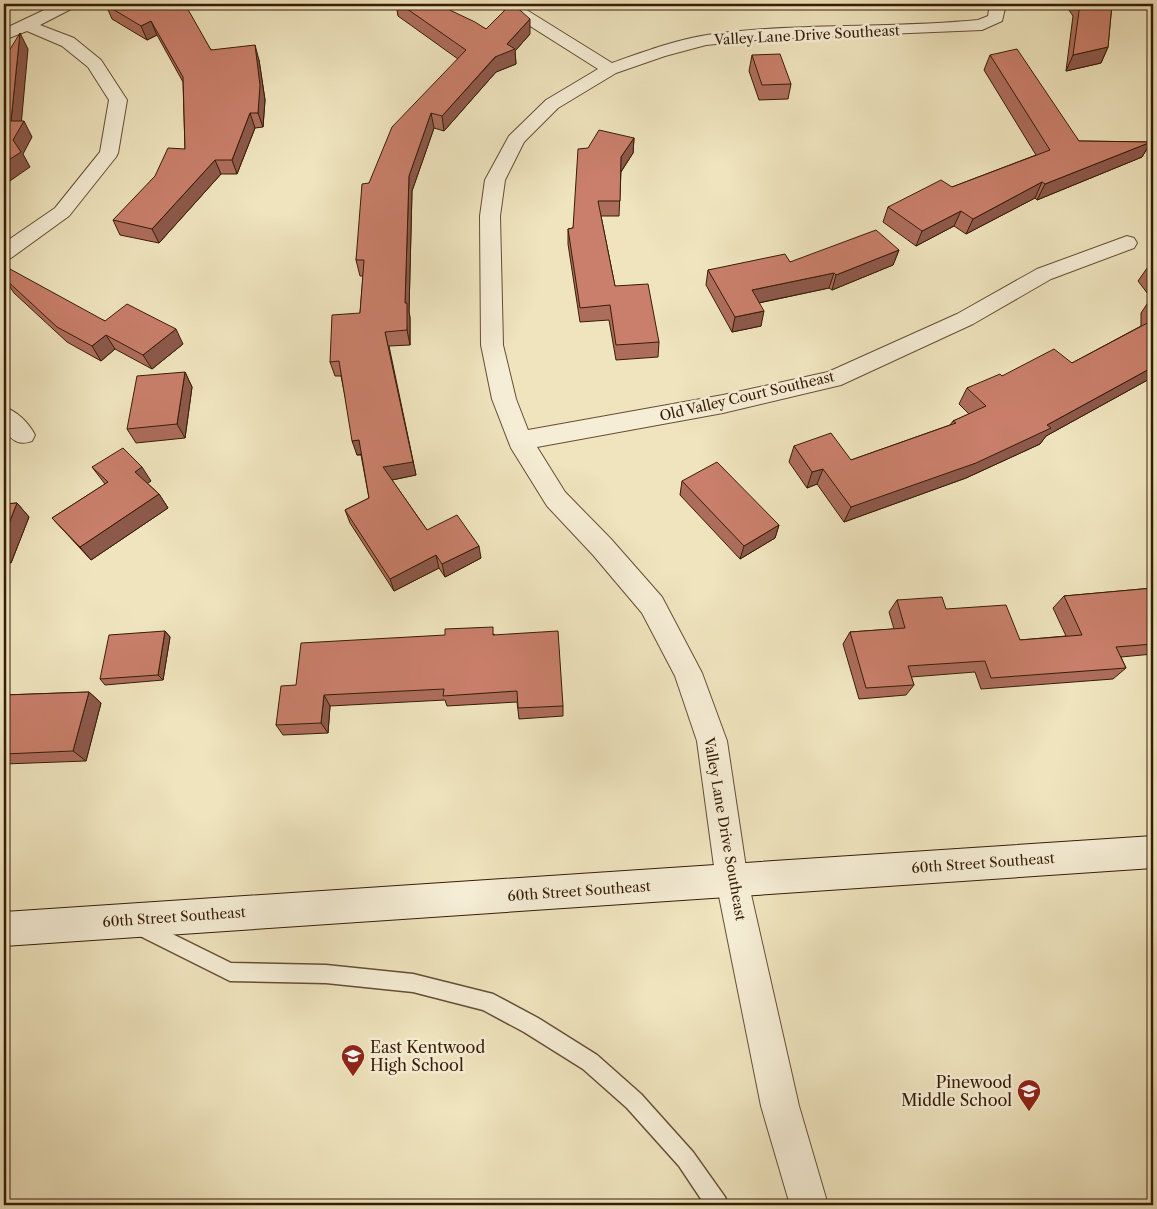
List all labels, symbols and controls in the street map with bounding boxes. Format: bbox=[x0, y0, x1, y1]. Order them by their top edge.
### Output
street label: Valley Lane Drive Southeast bbox=[713, 21, 900, 49]
street label: Old Valley Court Southeast bbox=[658, 367, 836, 425]
street label: Valley Lane Drive Southeast bbox=[700, 735, 750, 922]
street label: 60th Street Southeast bbox=[911, 849, 1055, 877]
street label: 60th Street Southeast bbox=[507, 877, 651, 905]
street label: 60th Street Southeast bbox=[102, 903, 246, 931]
place label: East Kentwood High School bbox=[370, 1037, 485, 1075]
school or university icon: East Kentwood High School bbox=[340, 1043, 366, 1077]
place label: Pinewood Middle School bbox=[901, 1072, 1012, 1110]
school or university icon: Pinewood Middle School bbox=[1016, 1078, 1042, 1112]

